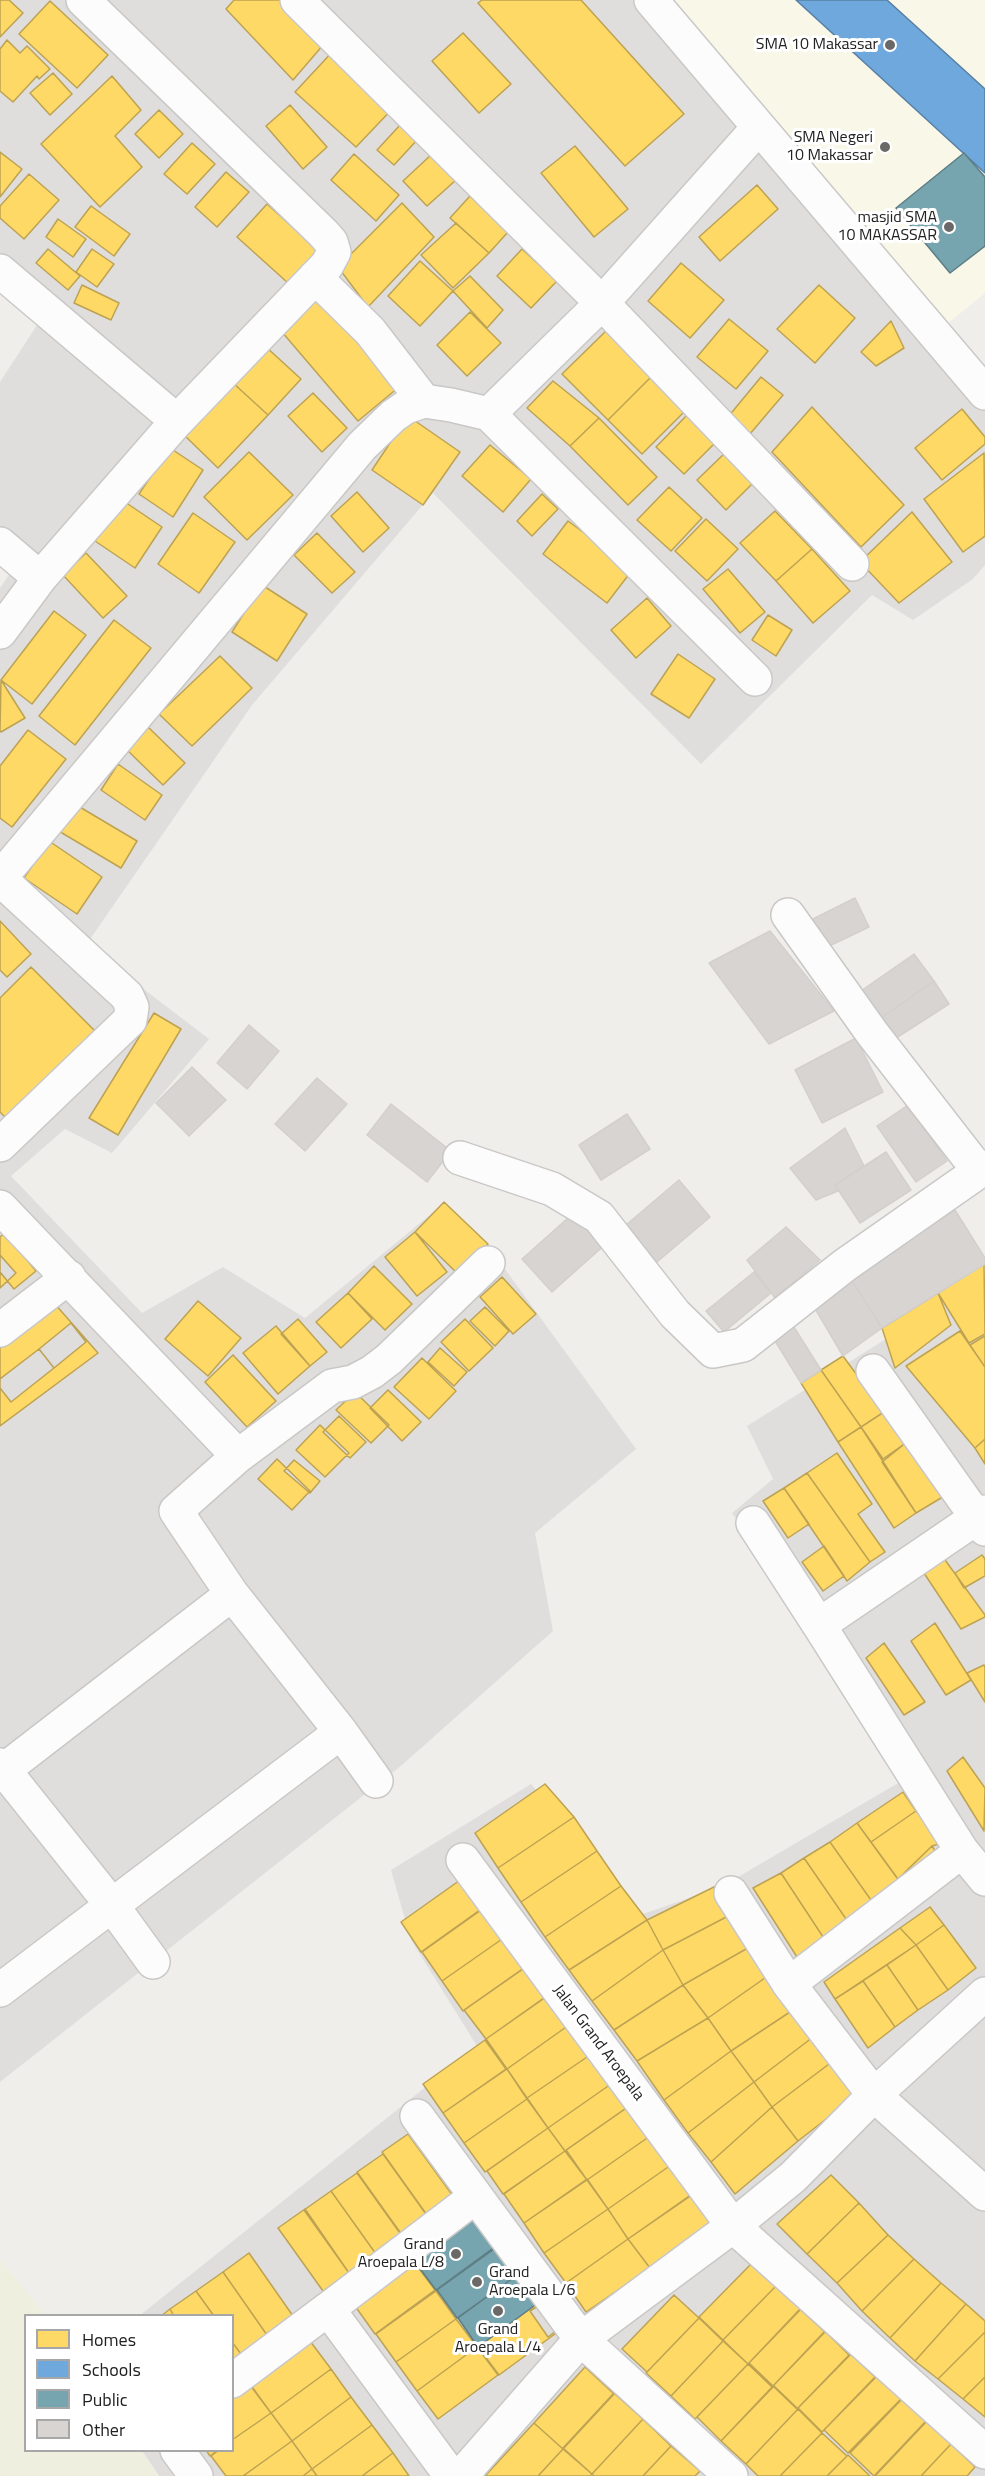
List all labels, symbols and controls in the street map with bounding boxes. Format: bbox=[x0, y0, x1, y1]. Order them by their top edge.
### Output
place label: SMA 10 Makassar bbox=[756, 35, 878, 55]
marker: SMA 10 Makassar bbox=[883, 38, 897, 52]
place label: SMA Negeri 10 Makassar bbox=[786, 128, 873, 166]
marker: SMA Negeri 10 Makassar bbox=[878, 140, 892, 154]
place label: masjid SMA 10 MAKASSAR bbox=[837, 208, 937, 246]
marker: masjid SMA 10 MAKASSAR bbox=[942, 220, 956, 234]
street label: Jalan Grand Aroepala bbox=[548, 1981, 648, 2105]
place label: Grand Aroepala L/8 bbox=[358, 2235, 444, 2273]
marker: Grand Aroepala L/8 bbox=[449, 2247, 463, 2261]
place label: Grand Aroepala L/6 bbox=[489, 2263, 575, 2301]
marker: Grand Aroepala L/6 bbox=[470, 2275, 484, 2289]
marker: Grand Aroepala L/4 bbox=[491, 2304, 505, 2318]
legend bbox=[24, 2314, 234, 2452]
place label: Grand Aroepala L/4 bbox=[455, 2320, 541, 2358]
text: Homes bbox=[82, 2326, 136, 2353]
text: Schools bbox=[82, 2356, 141, 2383]
text: Public bbox=[82, 2386, 128, 2413]
text: Other bbox=[82, 2416, 125, 2443]

